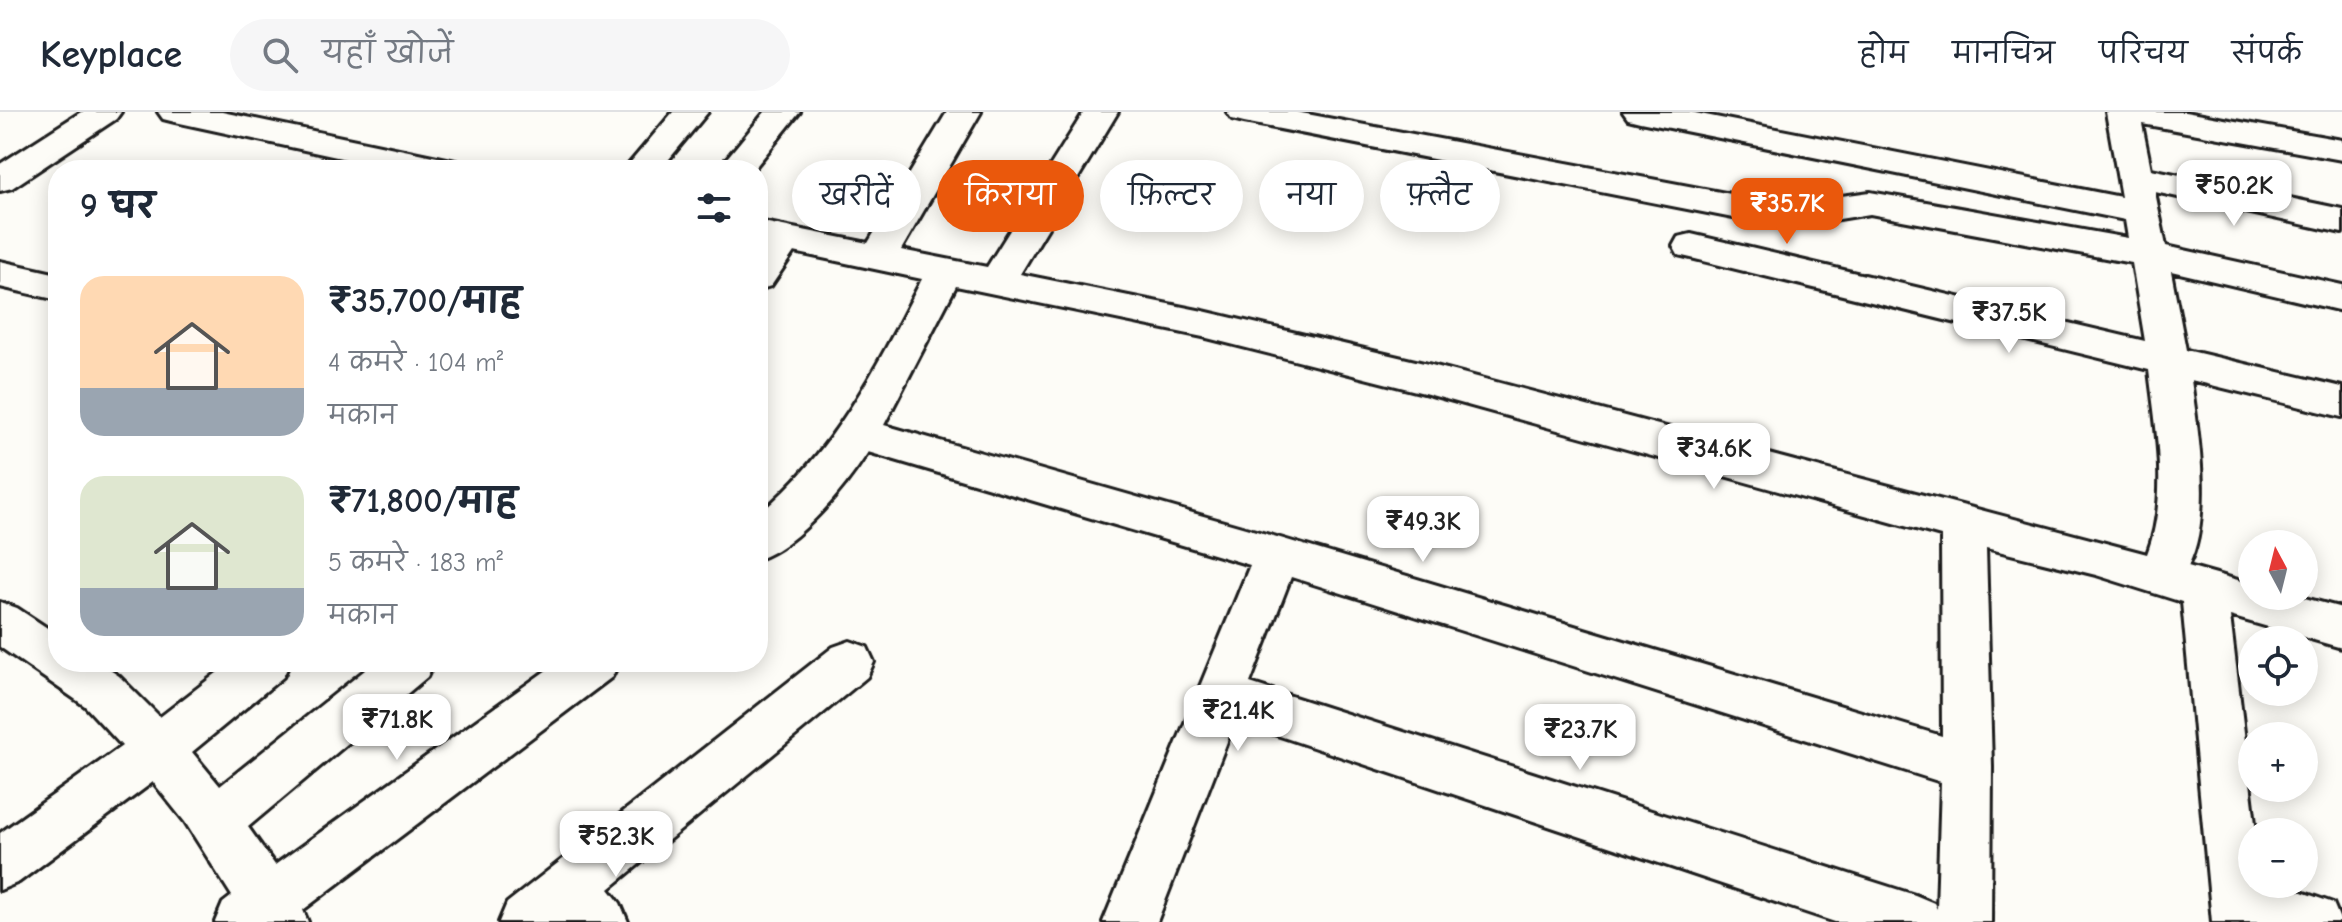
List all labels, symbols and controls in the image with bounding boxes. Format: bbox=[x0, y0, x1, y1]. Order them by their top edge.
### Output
search box bbox=[230, 19, 790, 91]
text: Keyplace bbox=[40, 33, 182, 77]
icon: search bbox=[258, 33, 302, 77]
text: यहाँ खोजें bbox=[322, 36, 453, 71]
text: होम bbox=[1859, 38, 1908, 70]
text: मानचित्र bbox=[1952, 38, 2055, 70]
text: परिचय bbox=[2099, 38, 2188, 70]
text: संपर्क bbox=[2232, 38, 2302, 70]
chip: खरीदें bbox=[792, 160, 921, 232]
chip: किराया bbox=[937, 160, 1084, 232]
chip: फ़िल्टर bbox=[1100, 160, 1243, 232]
chip: नया bbox=[1259, 160, 1364, 232]
chip: फ़्लैट bbox=[1380, 160, 1500, 232]
pin: ₹50.2K bbox=[2169, 160, 2299, 228]
text: ₹50.2K bbox=[2195, 171, 2273, 201]
pin: ₹35.7K bbox=[1722, 178, 1852, 246]
text: 9 घर bbox=[80, 186, 155, 226]
icon: filters bbox=[692, 186, 736, 230]
text: ₹35.7K bbox=[1749, 189, 1825, 219]
text: ₹35,700/माह bbox=[328, 281, 522, 321]
pin: ₹37.5K bbox=[1944, 287, 2074, 355]
text: ₹37.5K bbox=[1971, 298, 2047, 328]
icon: home bbox=[144, 308, 240, 404]
text: 4 कमरे · 104 m² bbox=[328, 348, 503, 378]
text: मकान bbox=[328, 401, 397, 431]
pin: ₹34.6K bbox=[1649, 423, 1779, 491]
text: ₹34.6K bbox=[1676, 434, 1752, 464]
text: ₹71,800/माह bbox=[328, 481, 517, 521]
pin: ₹49.3K bbox=[1358, 496, 1488, 564]
text: ₹49.3K bbox=[1385, 507, 1461, 537]
icon: home bbox=[144, 508, 240, 604]
north arrow bbox=[2238, 530, 2318, 610]
map controls bbox=[2238, 530, 2318, 898]
text: 5 कमरे · 183 m² bbox=[328, 548, 503, 578]
text: मकान bbox=[328, 601, 397, 631]
button: locate bbox=[2238, 626, 2318, 706]
pin: ₹21.4K bbox=[1173, 685, 1303, 753]
pin: ₹71.8K bbox=[332, 694, 462, 762]
text: ₹21.4K bbox=[1202, 696, 1274, 726]
pin: ₹23.7K bbox=[1515, 704, 1645, 772]
text: ₹71.8K bbox=[361, 705, 433, 735]
text: ₹23.7K bbox=[1543, 715, 1617, 745]
button: + bbox=[2238, 722, 2318, 802]
pin: ₹52.3K bbox=[551, 811, 681, 879]
button: − bbox=[2238, 818, 2318, 898]
text: ₹52.3K bbox=[578, 822, 654, 852]

